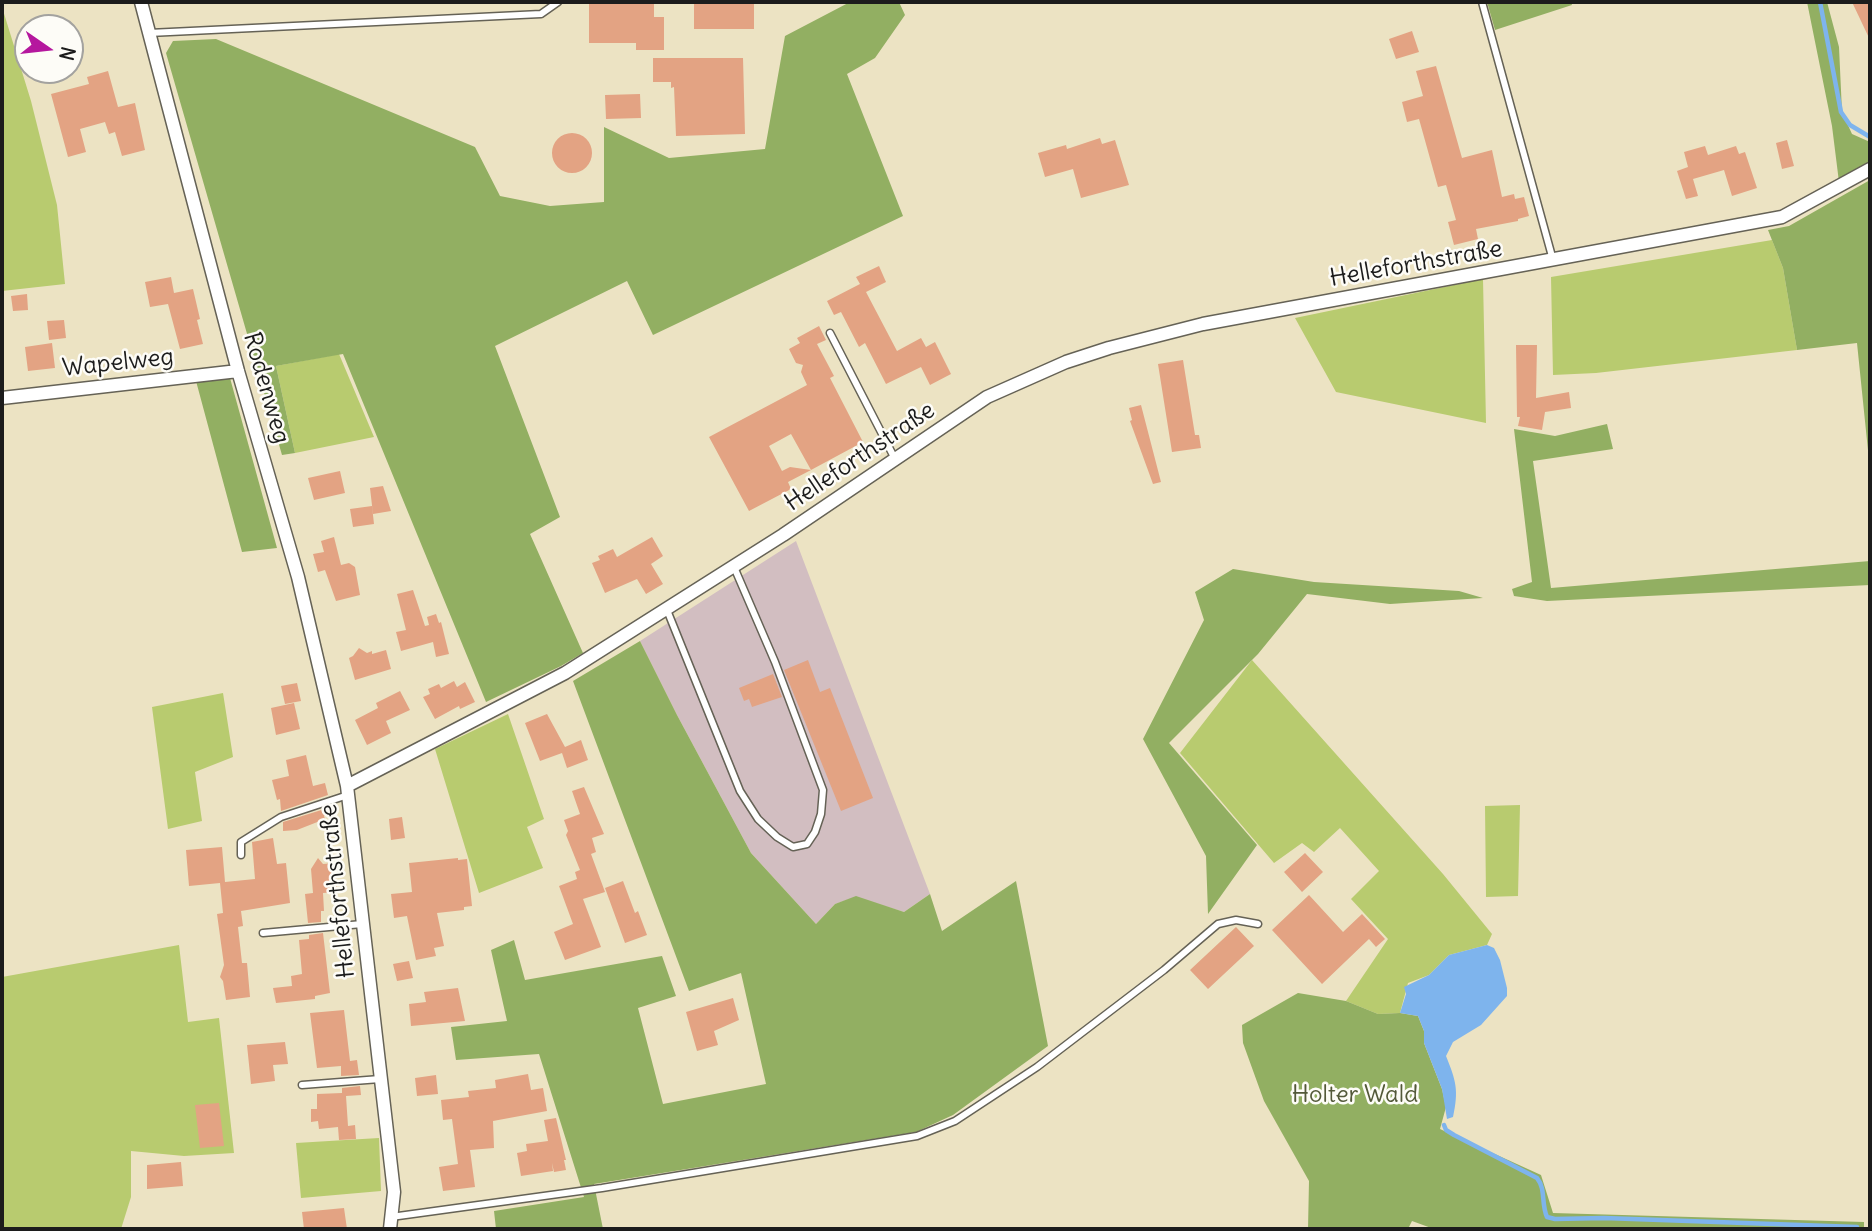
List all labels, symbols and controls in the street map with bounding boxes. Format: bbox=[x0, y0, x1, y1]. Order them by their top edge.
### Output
north arrow bbox=[14, 14, 84, 84]
text: N bbox=[54, 44, 81, 63]
street label: Helleforthstraße bbox=[1327, 235, 1505, 293]
street label: Rodenweg bbox=[236, 329, 296, 447]
street label: Wapelweg bbox=[61, 343, 175, 383]
street label: Helleforthstraße bbox=[780, 396, 940, 518]
street label: Helleforthstraße bbox=[315, 803, 361, 979]
park label: Holter Wald bbox=[1292, 1081, 1418, 1109]

